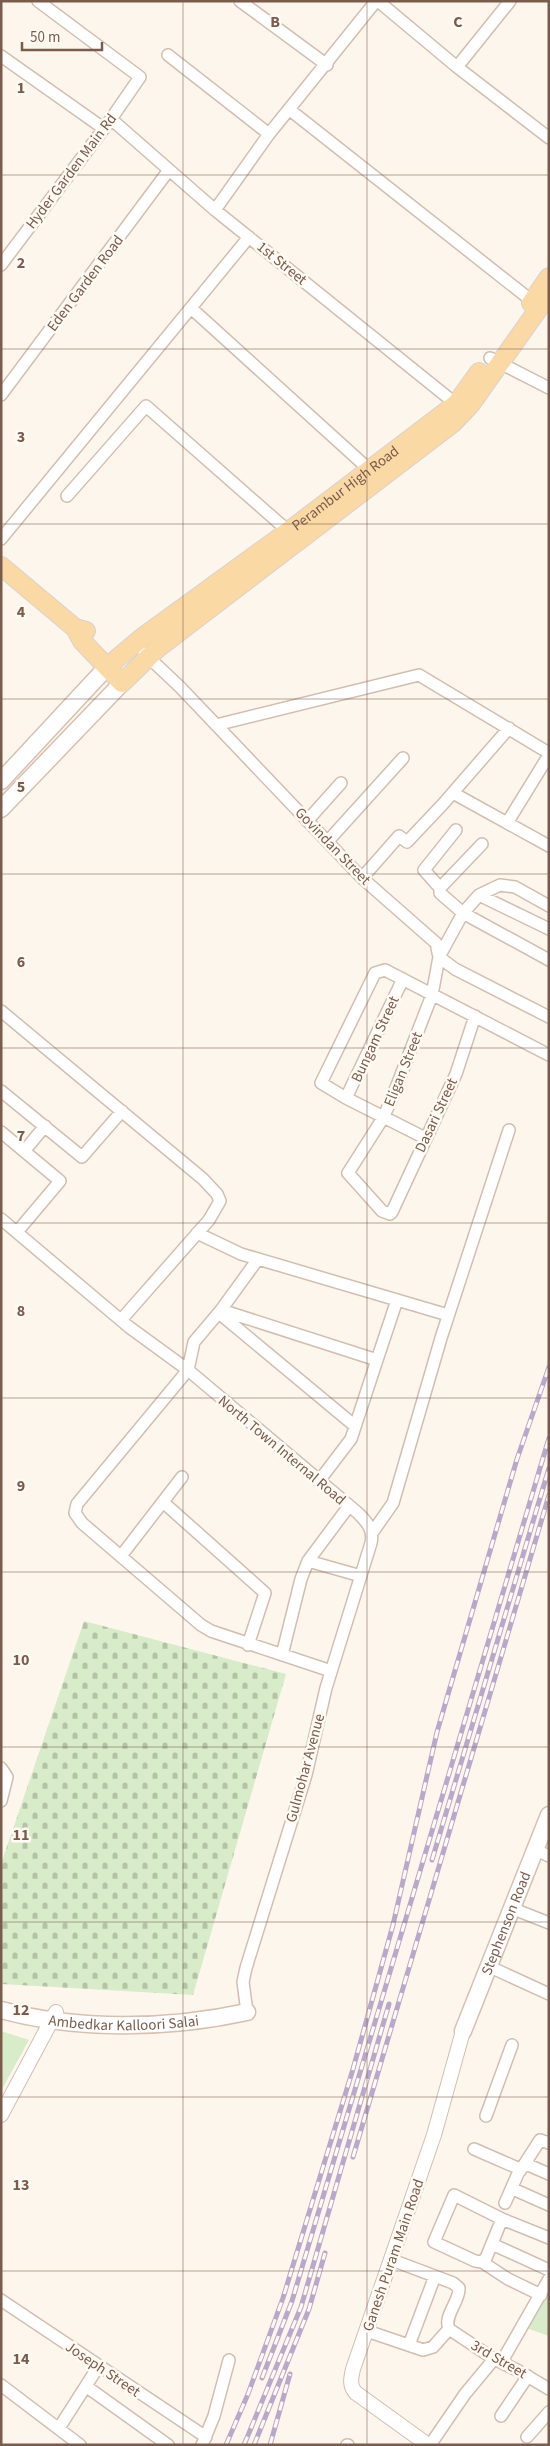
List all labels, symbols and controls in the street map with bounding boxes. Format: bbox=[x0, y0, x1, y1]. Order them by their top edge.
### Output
text: B bbox=[270, 11, 280, 33]
text: C bbox=[453, 11, 463, 33]
scale bar bbox=[22, 20, 102, 52]
text: 50 m bbox=[30, 27, 60, 48]
text: 1 bbox=[17, 77, 25, 99]
street label: Hyder Garden Main Rd bbox=[21, 109, 122, 233]
street label: Eden Garden Road bbox=[42, 231, 129, 336]
street label: 1st Street bbox=[252, 237, 311, 290]
text: 2 bbox=[17, 252, 25, 274]
text: 3 bbox=[17, 426, 25, 448]
street label: Perambur High Road bbox=[288, 441, 403, 536]
text: 4 bbox=[17, 601, 26, 623]
text: 5 bbox=[17, 776, 25, 798]
street label: Govindan Street bbox=[290, 803, 375, 890]
text: 6 bbox=[17, 951, 25, 973]
street label: Bungam Street bbox=[346, 993, 405, 1086]
street label: Eligan Street bbox=[379, 1029, 428, 1110]
street label: Dasari Street bbox=[410, 1074, 463, 1156]
text: 7 bbox=[17, 1125, 25, 1147]
text: 8 bbox=[17, 1300, 25, 1322]
street label: North Town Internal Road bbox=[213, 1391, 350, 1510]
text: 9 bbox=[17, 1475, 25, 1497]
text: 10 bbox=[13, 1649, 29, 1671]
street label: Gulmohar Avenue bbox=[281, 1711, 330, 1825]
text: 11 bbox=[13, 1824, 29, 1846]
street label: Stephenson Road bbox=[476, 1868, 536, 1978]
text: 12 bbox=[13, 1999, 29, 2021]
street label: Ambedkar Kalloori Salai bbox=[47, 2010, 200, 2036]
text: 13 bbox=[13, 2174, 29, 2196]
street label: Ganesh Puram Main Road bbox=[358, 2176, 429, 2334]
street label: 3rd Street bbox=[467, 2335, 531, 2384]
street label: Joseph Street bbox=[61, 2337, 144, 2402]
text: 14 bbox=[13, 2348, 30, 2370]

